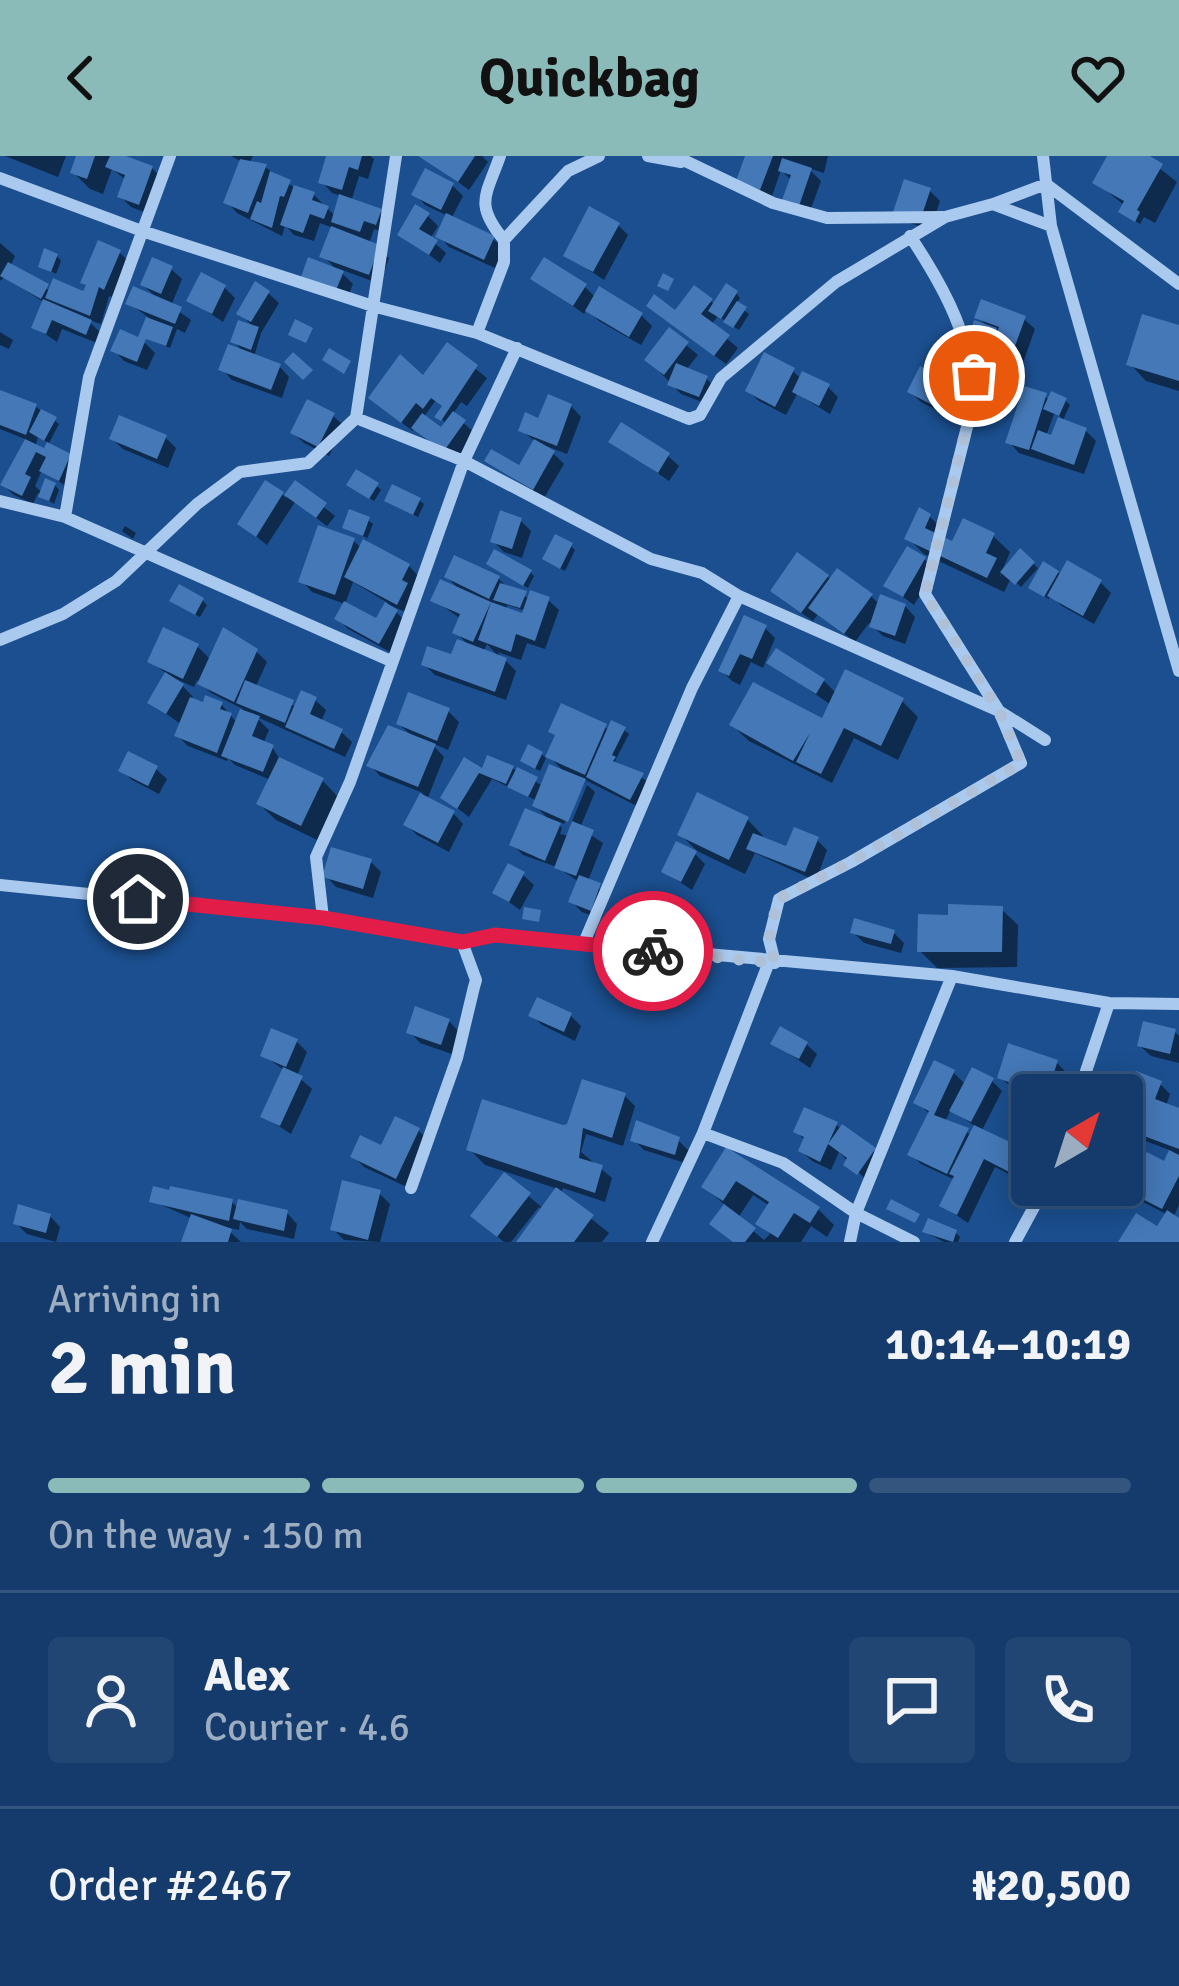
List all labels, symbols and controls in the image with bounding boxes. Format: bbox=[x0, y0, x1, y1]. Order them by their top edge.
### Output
icon: back bbox=[48, 45, 114, 111]
text: Quickbag bbox=[479, 45, 700, 112]
icon: heart bbox=[1065, 45, 1131, 111]
pin bbox=[923, 325, 1025, 427]
icon: bag bbox=[941, 343, 1007, 409]
pin bbox=[87, 848, 189, 950]
icon: home bbox=[105, 866, 171, 932]
courier bbox=[593, 891, 713, 1011]
icon: bike bbox=[620, 918, 686, 984]
north arrow bbox=[1011, 1074, 1143, 1206]
map controls bbox=[1011, 1074, 1143, 1206]
text: Arriving in bbox=[48, 1275, 222, 1323]
text: 10:14–10:19 bbox=[885, 1317, 1131, 1372]
text: 2 min bbox=[48, 1320, 236, 1416]
text: On the way · 150 m bbox=[48, 1511, 364, 1559]
button: person bbox=[48, 1637, 174, 1763]
button: chat bbox=[849, 1637, 975, 1763]
button: phone bbox=[1005, 1637, 1131, 1763]
text: Alex bbox=[204, 1648, 290, 1703]
text: Courier · 4.6 bbox=[204, 1703, 410, 1751]
text: Order #2467 bbox=[48, 1858, 293, 1913]
text: ₦20,500 bbox=[972, 1858, 1131, 1913]

